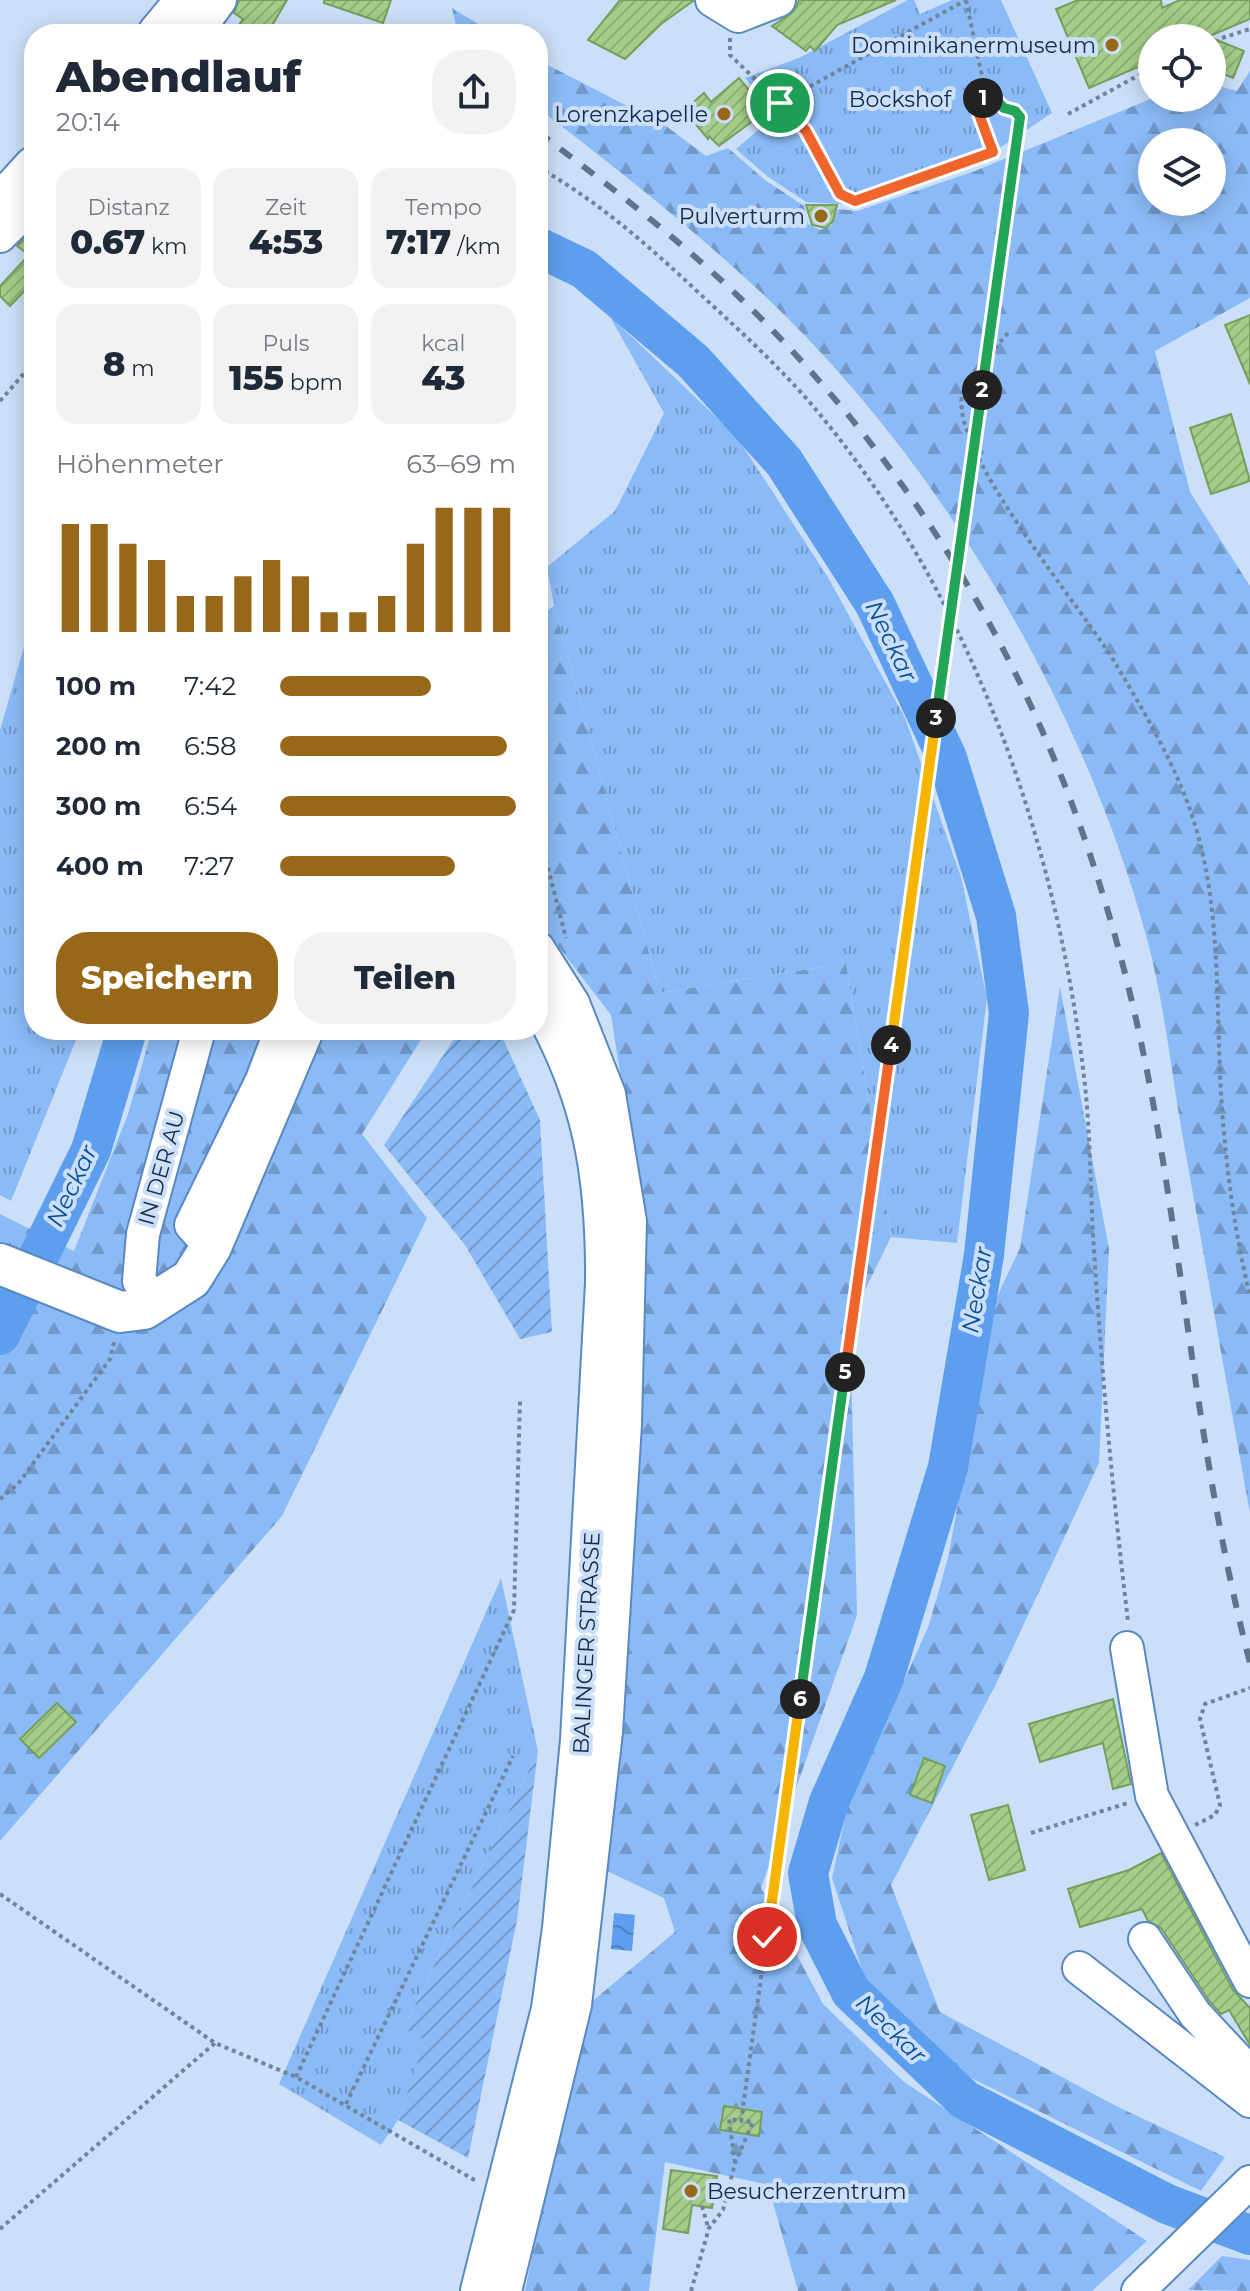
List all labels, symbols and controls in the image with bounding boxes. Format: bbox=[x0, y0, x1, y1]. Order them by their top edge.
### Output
map controls bbox=[1138, 24, 1226, 216]
button: locate bbox=[1138, 24, 1226, 112]
place label: Dominikanermuseum bbox=[851, 32, 1096, 59]
marker: Dominikanermuseum bbox=[1103, 36, 1121, 54]
text: Abendlauf bbox=[56, 49, 301, 103]
button: share bbox=[432, 50, 516, 134]
pin bbox=[746, 69, 814, 137]
pin: 1 bbox=[963, 78, 1003, 118]
icon: arrive bbox=[758, 81, 802, 125]
text: 1 bbox=[979, 84, 987, 111]
park label: Bockshof bbox=[849, 86, 953, 113]
place label: Lorenzkapelle bbox=[554, 101, 708, 128]
marker: Lorenzkapelle bbox=[715, 105, 733, 123]
text: 20:14 bbox=[56, 106, 120, 138]
button: layers bbox=[1138, 128, 1226, 216]
text: Distanz bbox=[87, 194, 170, 221]
text: Zeit bbox=[265, 194, 307, 221]
text: Tempo bbox=[405, 194, 482, 221]
place label: Pulverturm bbox=[679, 203, 805, 230]
marker: Pulverturm bbox=[812, 207, 830, 225]
text: 0.67 bbox=[70, 221, 145, 263]
text: 4:53 bbox=[249, 221, 323, 263]
text: 7:17 bbox=[386, 221, 451, 263]
text: km bbox=[145, 233, 187, 260]
text: /km bbox=[451, 233, 501, 260]
text: Puls bbox=[262, 330, 310, 357]
text: kcal bbox=[421, 330, 465, 357]
text: 8 bbox=[103, 343, 125, 385]
text: m bbox=[125, 355, 155, 382]
text: 155 bbox=[229, 357, 284, 399]
text: 43 bbox=[421, 357, 465, 399]
text: bpm bbox=[284, 369, 343, 396]
pin: 2 bbox=[962, 370, 1002, 410]
text: 2 bbox=[976, 376, 988, 403]
text: Höhenmeter bbox=[56, 448, 224, 480]
text: 63–69 m bbox=[406, 448, 516, 480]
water label: Neckar bbox=[859, 595, 924, 687]
text: 100 m bbox=[56, 670, 136, 702]
text: 7:42 bbox=[184, 670, 236, 702]
pin: 3 bbox=[916, 698, 956, 738]
text: 3 bbox=[929, 704, 943, 731]
text: 200 m bbox=[56, 730, 141, 762]
text: 6:58 bbox=[184, 730, 237, 762]
text: 300 m bbox=[56, 790, 141, 822]
text: 6:54 bbox=[184, 790, 237, 822]
text: 400 m bbox=[56, 850, 144, 882]
text: 7:27 bbox=[184, 850, 234, 882]
button: Speichern bbox=[56, 932, 278, 1024]
button: Teilen bbox=[294, 932, 516, 1024]
pin: 4 bbox=[871, 1025, 911, 1065]
text: 4 bbox=[883, 1031, 899, 1058]
street label: IN DER AU bbox=[132, 1108, 191, 1228]
water label: Neckar bbox=[40, 1139, 104, 1231]
water label: Neckar bbox=[955, 1243, 998, 1335]
pin: 5 bbox=[825, 1352, 865, 1392]
text: 5 bbox=[838, 1358, 852, 1385]
street label: BALINGER STRASSE bbox=[567, 1531, 606, 1755]
pin: 6 bbox=[780, 1679, 820, 1719]
text: 6 bbox=[793, 1685, 807, 1712]
pin bbox=[733, 1903, 801, 1971]
icon: check bbox=[745, 1915, 789, 1959]
water label: Neckar bbox=[850, 1988, 934, 2070]
place label: Besucherzentrum bbox=[707, 2178, 907, 2205]
marker: Besucherzentrum bbox=[682, 2182, 700, 2200]

